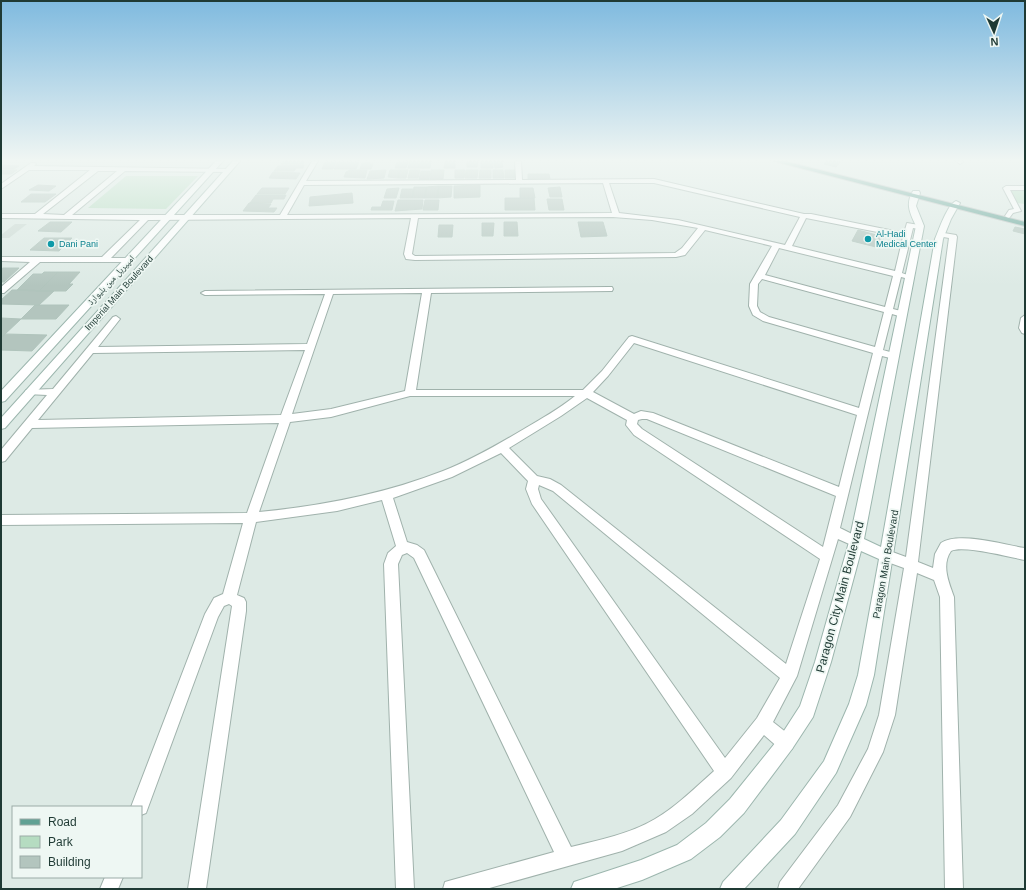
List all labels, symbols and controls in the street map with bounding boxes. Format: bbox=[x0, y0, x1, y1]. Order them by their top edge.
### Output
north arrow bbox=[974, 12, 1014, 52]
text: N bbox=[990, 36, 999, 48]
place label: Al-Hadi Medical Center bbox=[876, 229, 937, 249]
marker: Al-Hadi Medical Center bbox=[863, 234, 873, 244]
marker: Dani Pani bbox=[46, 239, 56, 249]
place label: Dani Pani bbox=[59, 239, 98, 249]
street label: امپیریل مین بلیوارڈ bbox=[86, 253, 137, 307]
street label: Imperial Main Boulevard bbox=[83, 254, 155, 332]
street label: Paragon Main Boulevard bbox=[871, 509, 900, 619]
street label: Paragon City Main Boulevard bbox=[813, 520, 867, 674]
legend bbox=[12, 806, 142, 878]
text: Road bbox=[48, 815, 77, 829]
text: Park bbox=[48, 835, 74, 849]
text: Building bbox=[48, 855, 91, 869]

